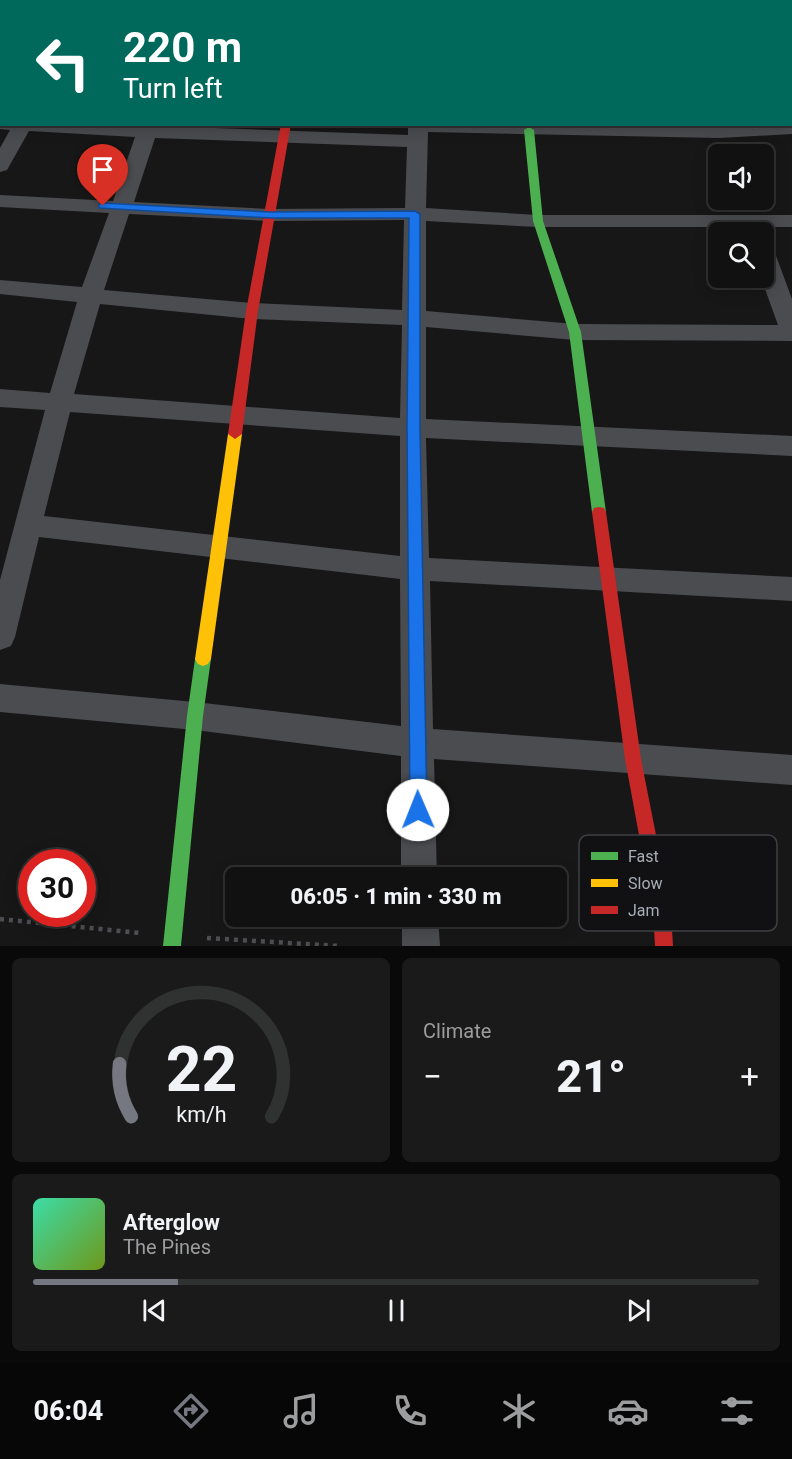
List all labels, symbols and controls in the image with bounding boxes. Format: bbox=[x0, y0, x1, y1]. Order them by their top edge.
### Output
text: 220 m bbox=[123, 23, 242, 72]
icon: left bbox=[24, 24, 102, 102]
text: Turn left bbox=[123, 73, 223, 105]
pin bbox=[77, 144, 128, 206]
map controls bbox=[708, 144, 774, 288]
button: sound bbox=[708, 144, 774, 210]
icon: arrive bbox=[86, 153, 119, 186]
button: search bbox=[708, 222, 774, 288]
position arrow bbox=[386, 778, 450, 842]
legend bbox=[579, 835, 777, 931]
text: Fast bbox=[628, 847, 659, 866]
speed limit sign: 30 bbox=[18, 849, 96, 927]
text: Slow bbox=[628, 874, 663, 893]
text: 06:05 · 1 min · 330 m bbox=[291, 884, 501, 909]
text: Jam bbox=[628, 901, 660, 920]
text: Climate bbox=[423, 1019, 491, 1043]
text: 22 bbox=[165, 1033, 237, 1106]
text: 21° bbox=[556, 1050, 626, 1103]
text: − bbox=[423, 1057, 442, 1096]
text: + bbox=[740, 1057, 759, 1096]
text: km/h bbox=[176, 1102, 226, 1127]
text: Afterglow bbox=[123, 1210, 220, 1235]
text: The Pines bbox=[123, 1235, 211, 1259]
icon: previous bbox=[138, 1294, 171, 1327]
icon: pause bbox=[380, 1294, 413, 1327]
icon: next bbox=[622, 1294, 655, 1327]
icon: directions bbox=[170, 1390, 212, 1432]
icon: music bbox=[280, 1390, 322, 1432]
icon: phone bbox=[389, 1390, 431, 1432]
icon: climate bbox=[498, 1390, 540, 1432]
icon: car bbox=[607, 1390, 649, 1432]
icon: filters bbox=[716, 1390, 758, 1432]
text: 06:04 bbox=[34, 1395, 103, 1427]

